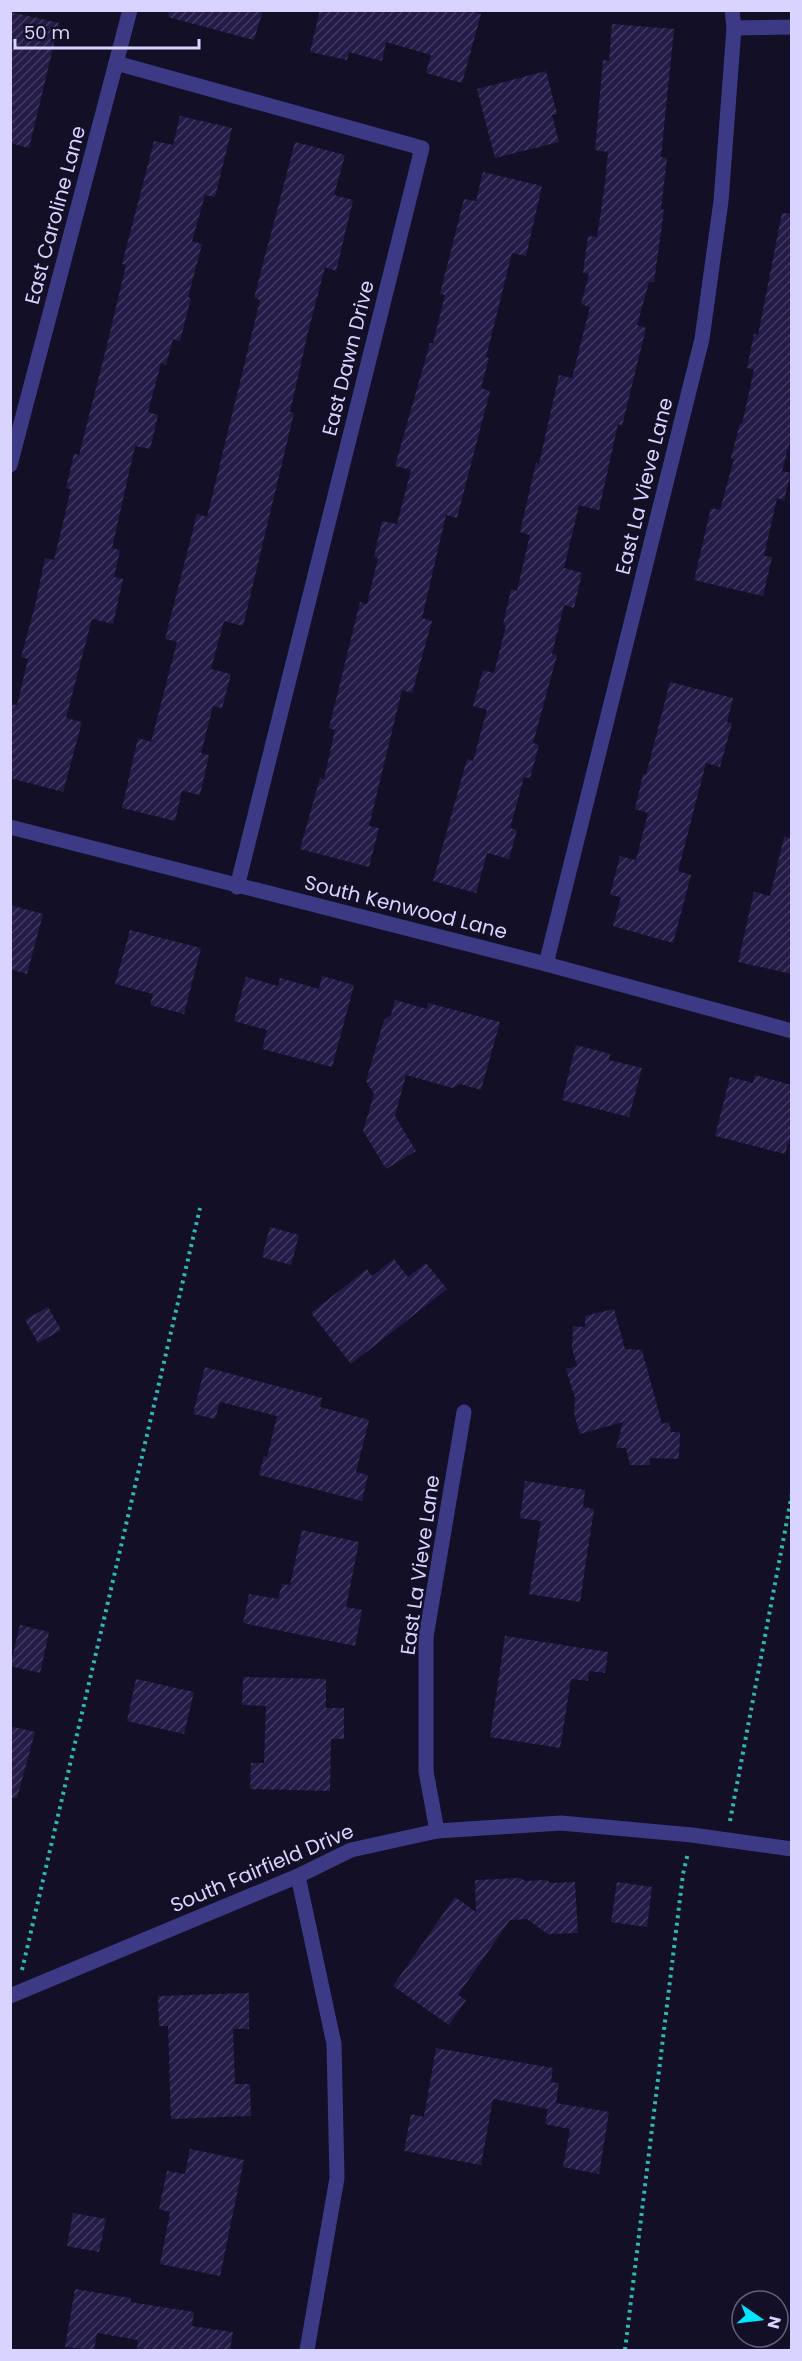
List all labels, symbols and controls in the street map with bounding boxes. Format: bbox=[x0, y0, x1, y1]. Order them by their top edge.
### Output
scale bar bbox=[15, 12, 200, 50]
text: 50 m bbox=[24, 20, 70, 45]
street label: East Caroline Lane bbox=[18, 123, 92, 307]
street label: East Dawn Drive bbox=[315, 277, 381, 439]
street label: East La Vieve Lane bbox=[608, 395, 680, 577]
street label: South Kenwood Lane bbox=[302, 868, 510, 946]
street label: East La Vieve Lane bbox=[394, 1473, 446, 1657]
street label: South Fairfield Drive bbox=[166, 1817, 358, 1919]
north arrow bbox=[730, 2289, 790, 2349]
text: N bbox=[761, 2314, 787, 2331]

